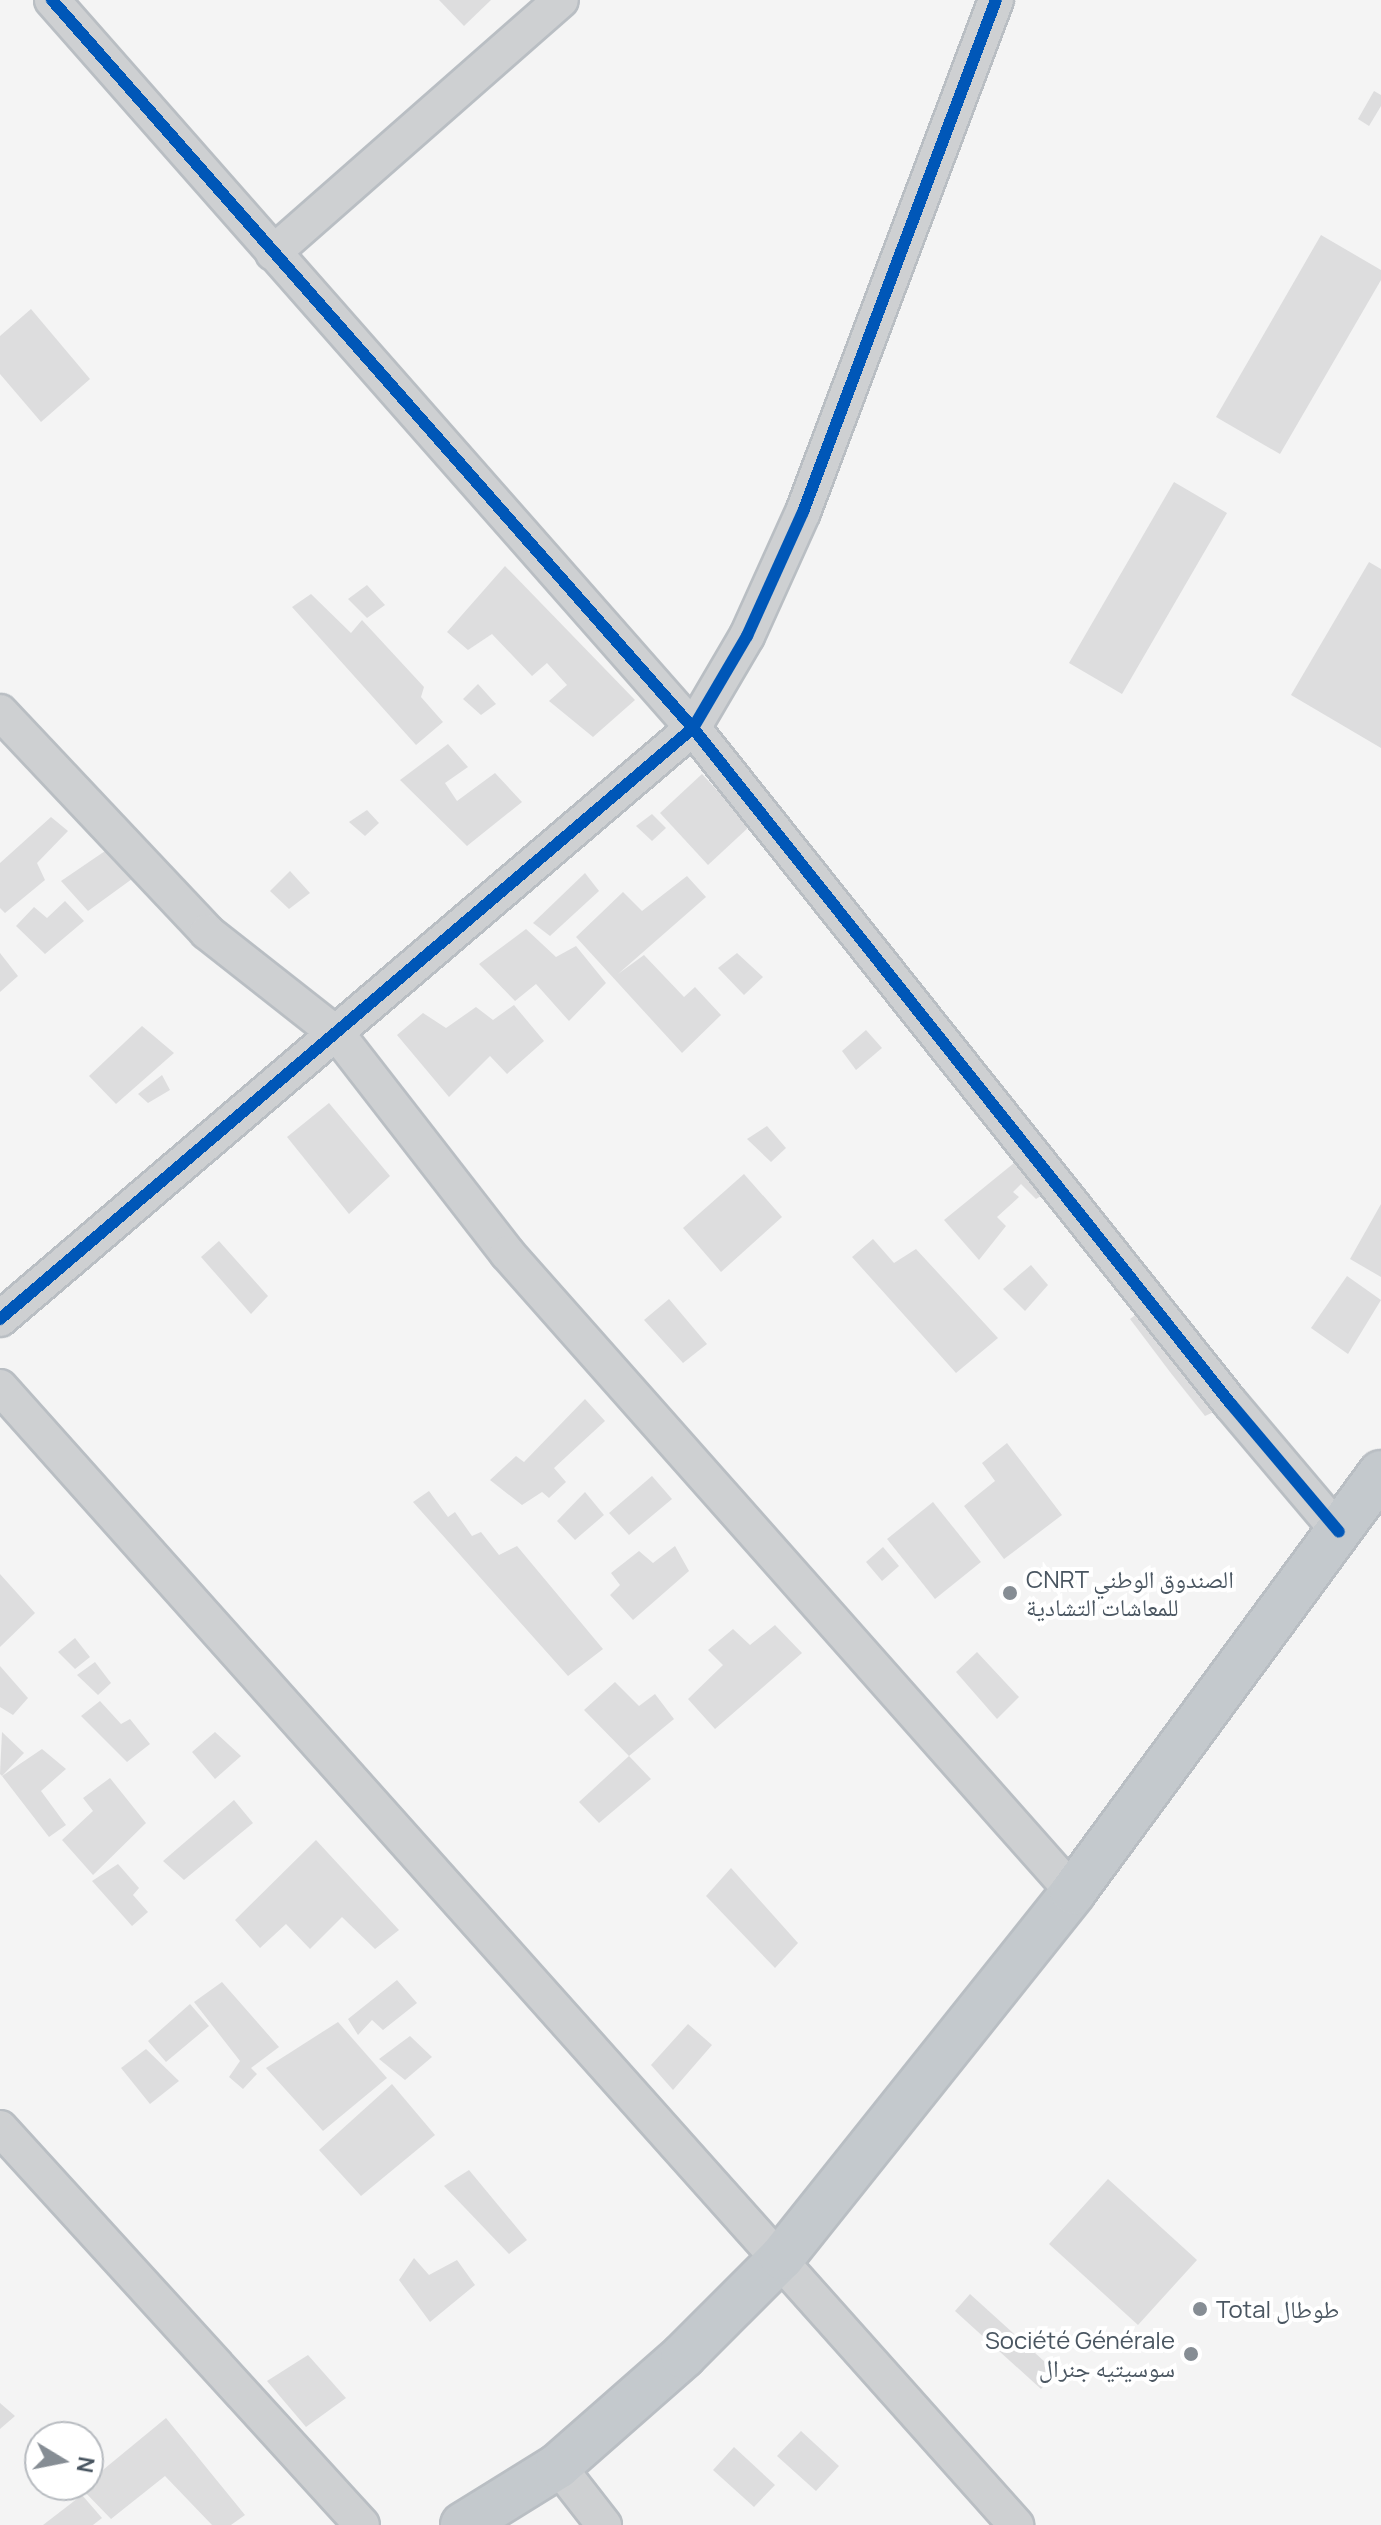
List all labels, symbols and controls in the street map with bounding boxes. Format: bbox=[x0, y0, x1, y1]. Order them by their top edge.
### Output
place label: CNRT الصندوق الوطني للمعاشات التشادية bbox=[1026, 1565, 1235, 1621]
marker: CNRT الصندوق الوطني للمعاشات التشادية bbox=[1001, 1584, 1019, 1602]
place label: Total طوطال bbox=[1216, 2295, 1339, 2323]
marker: Total طوطال bbox=[1191, 2300, 1209, 2318]
place label: Société Générale سوسيتيه جنرال bbox=[985, 2326, 1175, 2382]
marker: Société Générale سوسيتيه جنرال bbox=[1182, 2345, 1200, 2363]
north arrow bbox=[24, 2421, 104, 2501]
text: N bbox=[70, 2454, 102, 2475]

